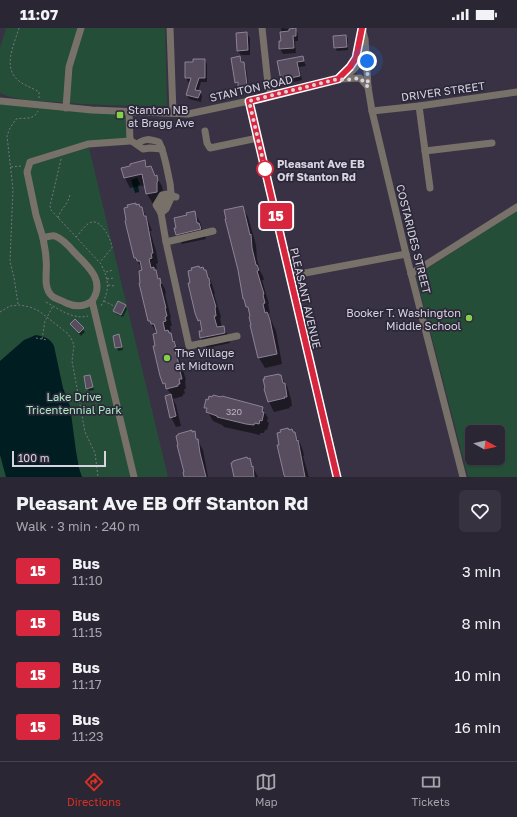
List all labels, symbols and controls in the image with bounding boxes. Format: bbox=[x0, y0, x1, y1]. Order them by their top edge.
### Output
text: 11:07 bbox=[20, 5, 58, 23]
your location bbox=[357, 51, 377, 71]
street label: STANTON ROAD bbox=[208, 72, 294, 104]
street label: DRIVER STREET bbox=[400, 79, 486, 103]
place label: Stanton NB at Bragg Ave bbox=[128, 103, 194, 129]
marker: Stanton NB at Bragg Ave bbox=[115, 110, 125, 120]
place label: Pleasant Ave EB Off Stanton Rd bbox=[277, 157, 365, 183]
marker: Pleasant Ave EB Off Stanton Rd bbox=[256, 160, 274, 178]
street label: COSTARIDES STREET bbox=[394, 183, 434, 295]
line badge: 15 bbox=[258, 203, 294, 229]
text: 15 bbox=[268, 207, 284, 224]
street label: PLEASANT AVENUE bbox=[288, 246, 324, 350]
place label: Booker T. Washington Middle School bbox=[346, 306, 461, 332]
marker: Booker T. Washington Middle School bbox=[464, 313, 474, 323]
place label: The Village at Midtown bbox=[175, 346, 234, 372]
marker: The Village at Midtown bbox=[162, 353, 172, 363]
park label: Lake Drive Tricentennial Park bbox=[26, 390, 122, 416]
house number: 320 bbox=[226, 406, 242, 417]
north arrow bbox=[465, 425, 505, 465]
map controls bbox=[465, 425, 505, 465]
scale bar bbox=[12, 449, 106, 468]
text: 100 m bbox=[18, 451, 49, 464]
button: heart bbox=[459, 490, 501, 532]
text: Pleasant Ave EB Off Stanton Rd bbox=[16, 491, 308, 514]
text: Walk · 3 min · 240 m bbox=[16, 518, 140, 534]
text: Bus bbox=[72, 554, 100, 572]
text: 15 bbox=[30, 562, 46, 579]
text: 3 min bbox=[462, 562, 501, 580]
text: 11:10 bbox=[72, 572, 103, 588]
text: Bus bbox=[72, 606, 100, 624]
text: 15 bbox=[30, 614, 46, 631]
text: 8 min bbox=[462, 614, 501, 632]
text: 11:15 bbox=[72, 624, 102, 640]
text: Bus bbox=[72, 658, 100, 676]
text: 15 bbox=[30, 666, 46, 683]
text: 10 min bbox=[454, 666, 501, 684]
text: 11:17 bbox=[72, 676, 102, 692]
text: Bus bbox=[72, 710, 100, 728]
text: 15 bbox=[30, 718, 46, 735]
text: 16 min bbox=[454, 718, 501, 736]
text: 11:23 bbox=[72, 728, 104, 744]
tab: Directions bbox=[67, 771, 121, 808]
tab: Map bbox=[255, 771, 277, 808]
tab: Tickets bbox=[412, 771, 450, 808]

